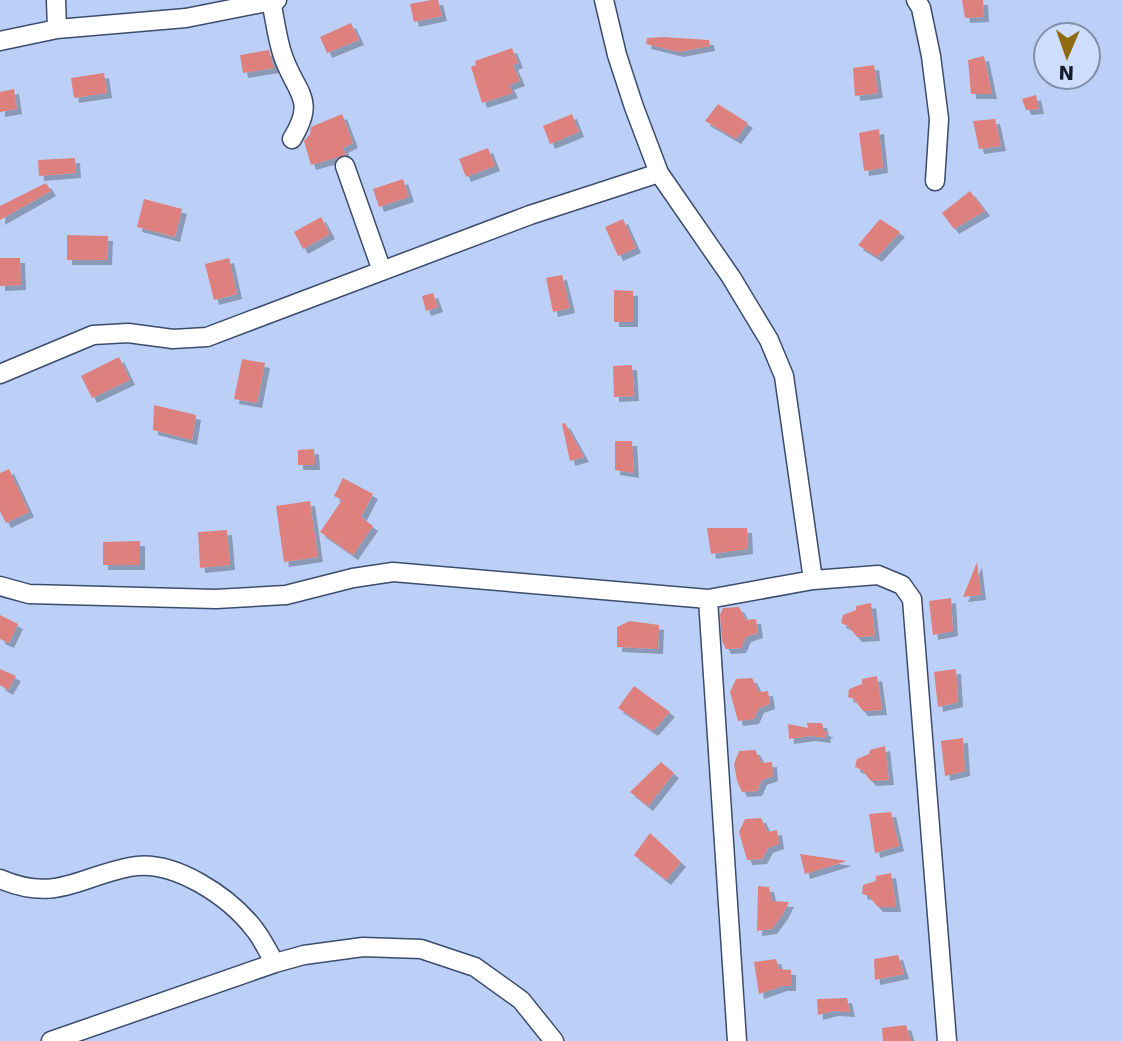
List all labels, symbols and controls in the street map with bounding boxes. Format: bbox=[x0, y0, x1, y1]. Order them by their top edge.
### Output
north arrow bbox=[1032, 21, 1102, 91]
text: N bbox=[1058, 62, 1075, 84]

